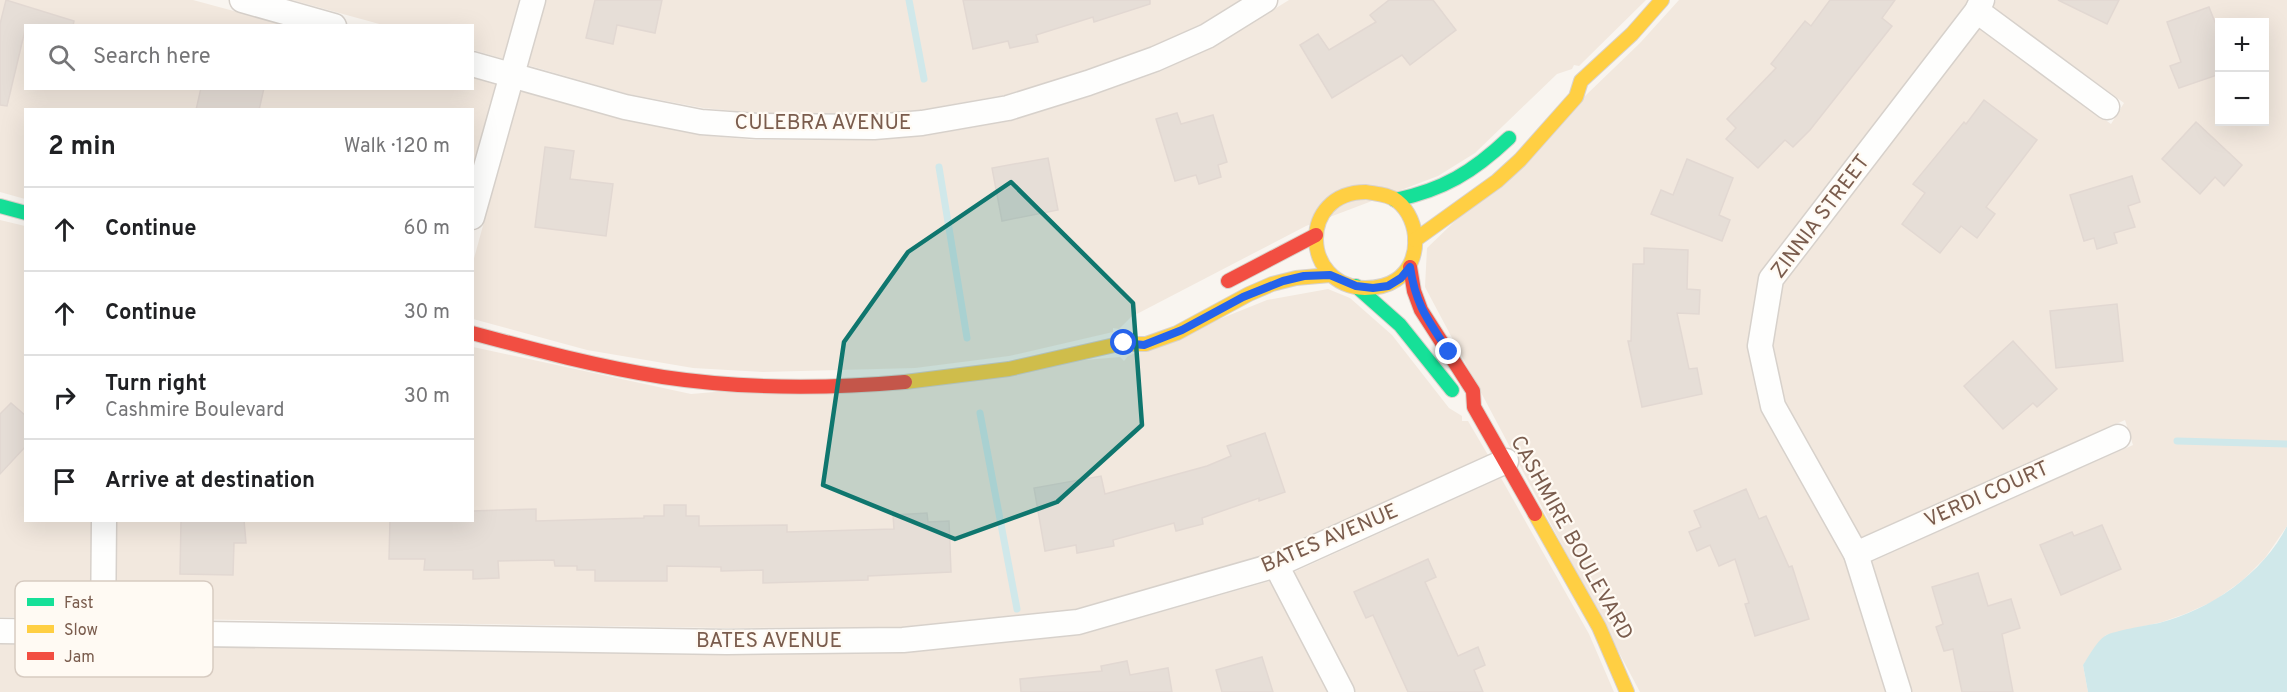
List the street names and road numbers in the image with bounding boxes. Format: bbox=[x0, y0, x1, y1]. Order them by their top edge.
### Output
street label: CULEBRA AVENUE bbox=[735, 110, 911, 137]
street label: ZINNIA STREET bbox=[1766, 150, 1876, 284]
street label: CASHMIRE BOULEVARD bbox=[1503, 431, 1639, 645]
street label: VERDI COURT bbox=[1920, 455, 2054, 535]
street label: BATES AVENUE bbox=[1257, 498, 1403, 580]
street label: BATES AVENUE bbox=[696, 628, 842, 655]

